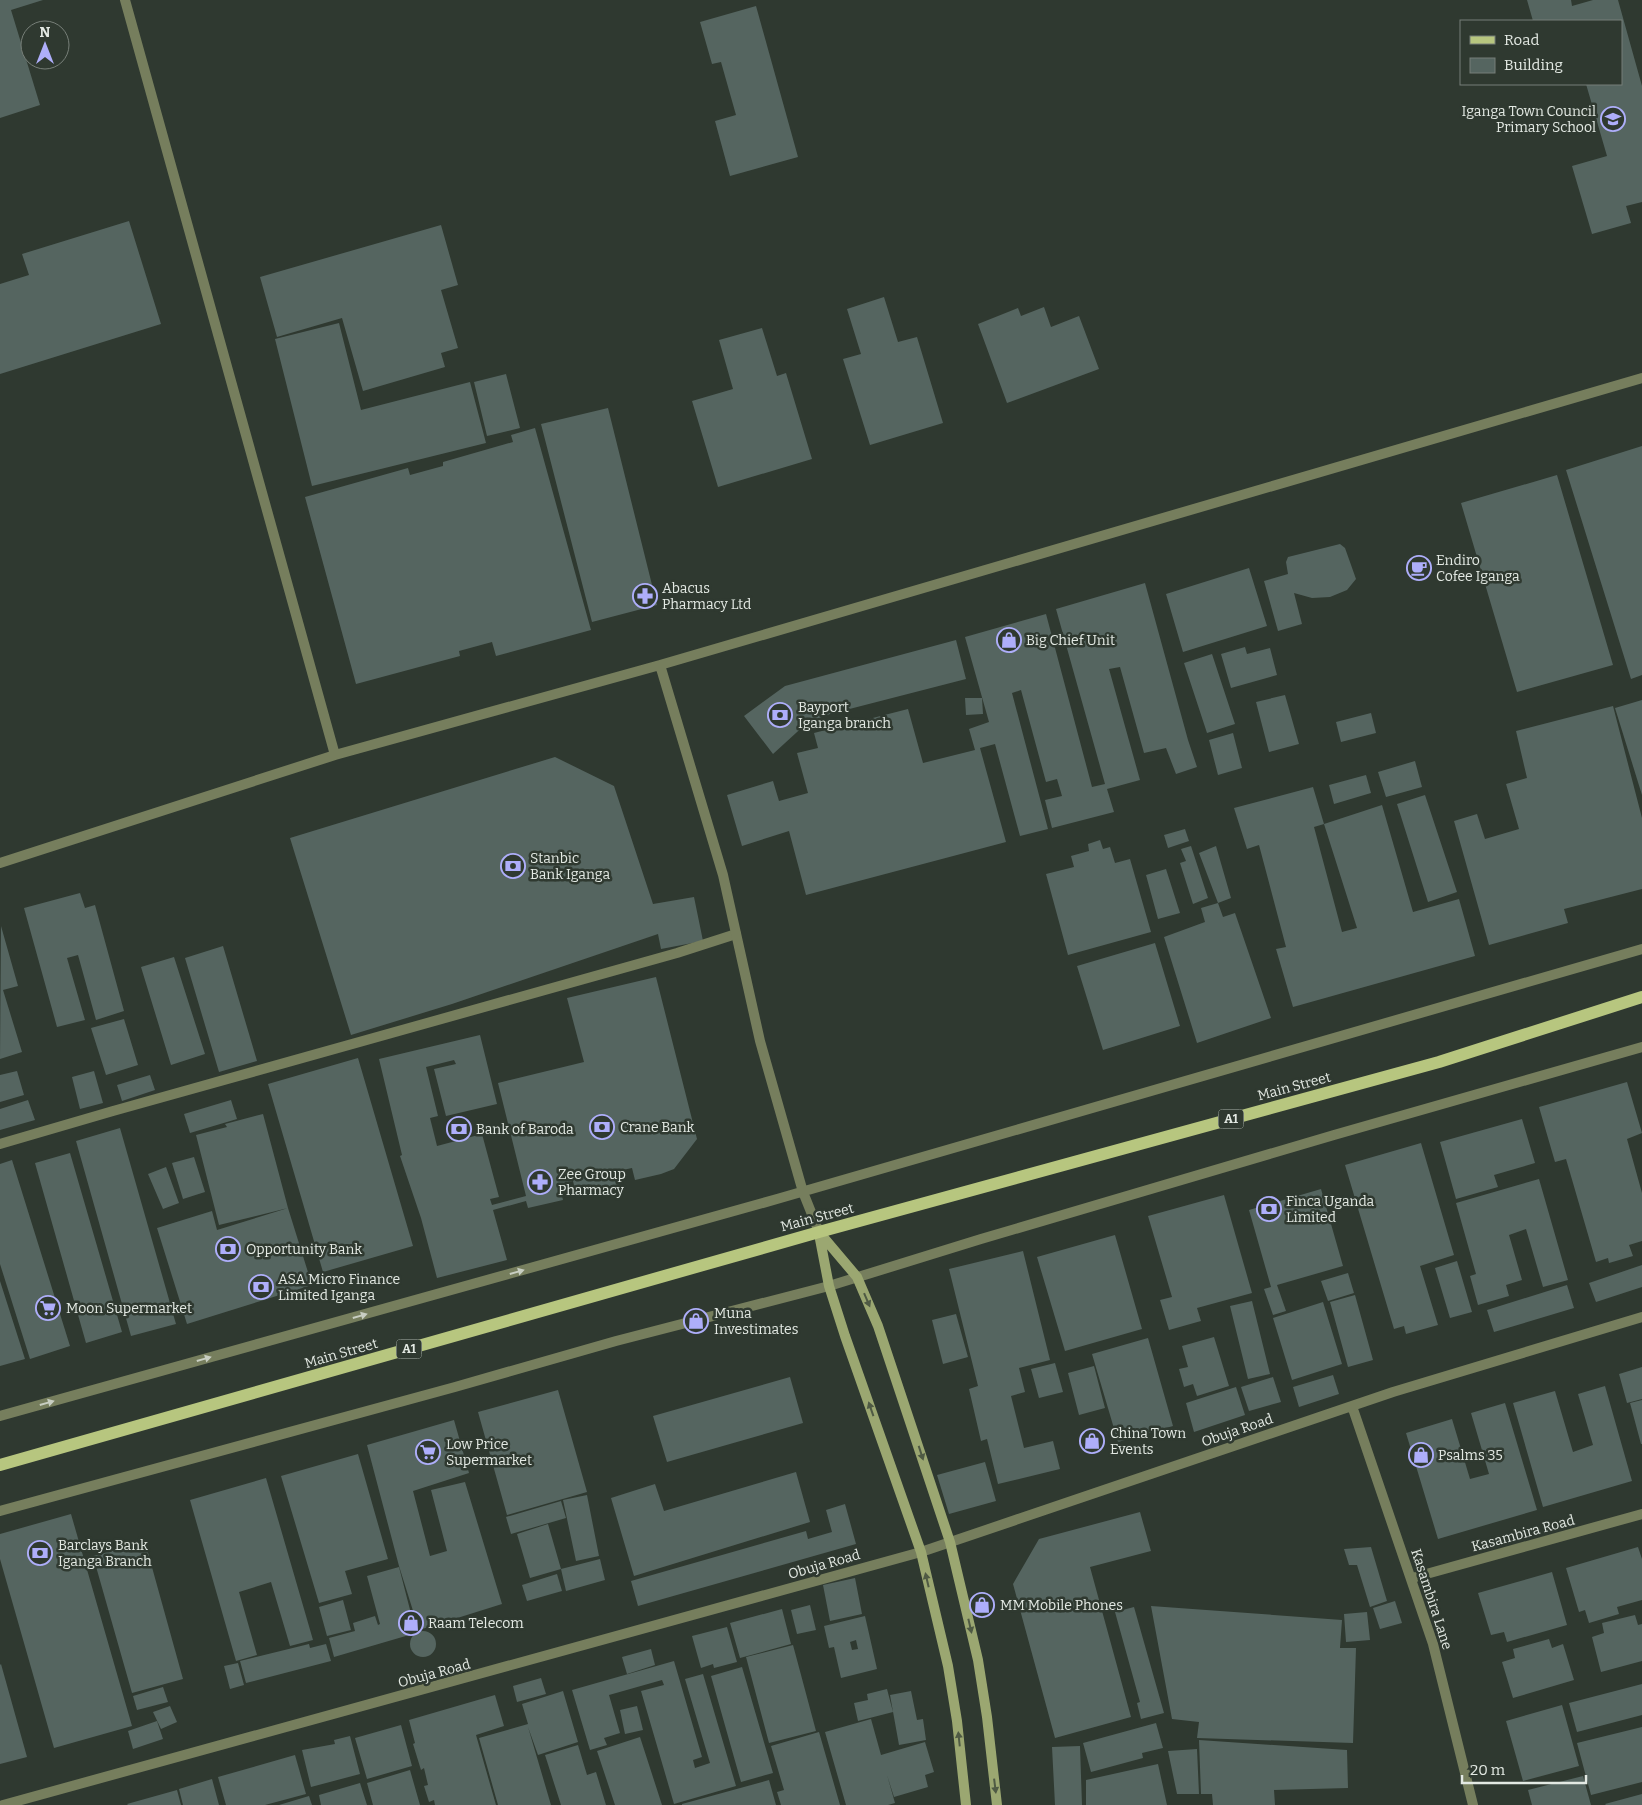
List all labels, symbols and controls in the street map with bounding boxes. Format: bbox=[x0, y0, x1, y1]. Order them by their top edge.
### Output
north arrow bbox=[20, 20, 70, 70]
legend bbox=[1460, 20, 1622, 85]
text: N bbox=[40, 24, 51, 41]
text: Road bbox=[1504, 31, 1539, 49]
text: Building bbox=[1504, 56, 1563, 74]
place label: Iganga Town Council Primary School bbox=[1462, 103, 1596, 136]
school or university icon: Iganga Town Council Primary School bbox=[1600, 106, 1626, 132]
place label: Endiro Cofee Iganga bbox=[1436, 552, 1520, 585]
cafe icon: Endiro Cofee Iganga bbox=[1406, 555, 1432, 581]
place label: Abacus Pharmacy Ltd bbox=[662, 580, 751, 613]
pharmacy icon: Abacus Pharmacy Ltd bbox=[632, 583, 658, 609]
shop icon: Big Chief Unit bbox=[996, 627, 1022, 653]
place label: Big Chief Unit bbox=[1026, 632, 1115, 649]
place label: Bayport Iganga branch bbox=[798, 699, 891, 732]
bank icon: Bayport Iganga branch bbox=[767, 702, 793, 728]
place label: Stanbic Bank Iganga bbox=[530, 850, 611, 883]
bank icon: Stanbic Bank Iganga bbox=[500, 853, 526, 879]
street label: Main Street bbox=[1256, 1069, 1333, 1104]
road number: A1 bbox=[1218, 1110, 1244, 1128]
bank icon: Crane Bank bbox=[589, 1114, 615, 1140]
bank icon: Bank of Baroda bbox=[446, 1116, 472, 1142]
place label: Crane Bank bbox=[620, 1119, 695, 1136]
place label: Bank of Baroda bbox=[476, 1121, 574, 1138]
place label: Zee Group Pharmacy bbox=[558, 1166, 626, 1199]
pharmacy icon: Zee Group Pharmacy bbox=[527, 1169, 553, 1195]
place label: Finca Uganda Limited bbox=[1286, 1193, 1375, 1226]
bank icon: Finca Uganda Limited bbox=[1256, 1196, 1282, 1222]
street label: Main Street bbox=[779, 1200, 856, 1235]
bank icon: Opportunity Bank bbox=[215, 1236, 241, 1262]
place label: Opportunity Bank bbox=[246, 1241, 362, 1258]
one-way arrow bbox=[509, 1267, 524, 1275]
place label: ASA Micro Finance Limited Iganga bbox=[278, 1271, 400, 1304]
bank icon: ASA Micro Finance Limited Iganga bbox=[248, 1274, 274, 1300]
one-way arrow bbox=[863, 1293, 871, 1307]
supermarket icon: Moon Supermarket bbox=[35, 1295, 61, 1321]
place label: Moon Supermarket bbox=[66, 1300, 192, 1317]
place label: Muna Investimates bbox=[714, 1305, 798, 1338]
shop icon: Muna Investimates bbox=[683, 1308, 709, 1334]
one-way arrow bbox=[353, 1311, 368, 1319]
street label: Main Street bbox=[303, 1335, 380, 1372]
road number: A1 bbox=[396, 1340, 422, 1358]
one-way arrow bbox=[196, 1355, 211, 1363]
one-way arrow bbox=[40, 1398, 55, 1406]
one-way arrow bbox=[866, 1402, 874, 1417]
street label: Obuja Road bbox=[1199, 1410, 1275, 1451]
place label: China Town Events bbox=[1110, 1425, 1186, 1458]
shop icon: China Town Events bbox=[1079, 1428, 1105, 1454]
place label: Low Price Supermarket bbox=[446, 1436, 532, 1469]
supermarket icon: Low Price Supermarket bbox=[415, 1439, 441, 1465]
shop icon: Psalms 35 bbox=[1408, 1442, 1434, 1468]
one-way arrow bbox=[917, 1446, 925, 1461]
place label: Psalms 35 bbox=[1438, 1447, 1503, 1464]
street label: Kasambira Road bbox=[1470, 1512, 1577, 1555]
place label: Barclays Bank Iganga Branch bbox=[58, 1537, 152, 1570]
bank icon: Barclays Bank Iganga Branch bbox=[27, 1540, 53, 1566]
street label: Obuja Road bbox=[786, 1546, 862, 1583]
street label: Kasambira Lane bbox=[1407, 1547, 1456, 1652]
one-way arrow bbox=[923, 1572, 931, 1587]
shop icon: MM Mobile Phones bbox=[969, 1592, 995, 1618]
place label: MM Mobile Phones bbox=[1000, 1597, 1123, 1614]
shop icon: Raam Telecom bbox=[398, 1610, 424, 1636]
place label: Raam Telecom bbox=[428, 1615, 524, 1632]
one-way arrow bbox=[966, 1618, 974, 1633]
street label: Obuja Road bbox=[396, 1656, 472, 1691]
one-way arrow bbox=[955, 1731, 963, 1747]
scale bar bbox=[1462, 1752, 1586, 1784]
text: 20 m bbox=[1470, 1761, 1506, 1779]
one-way arrow bbox=[991, 1779, 999, 1795]

